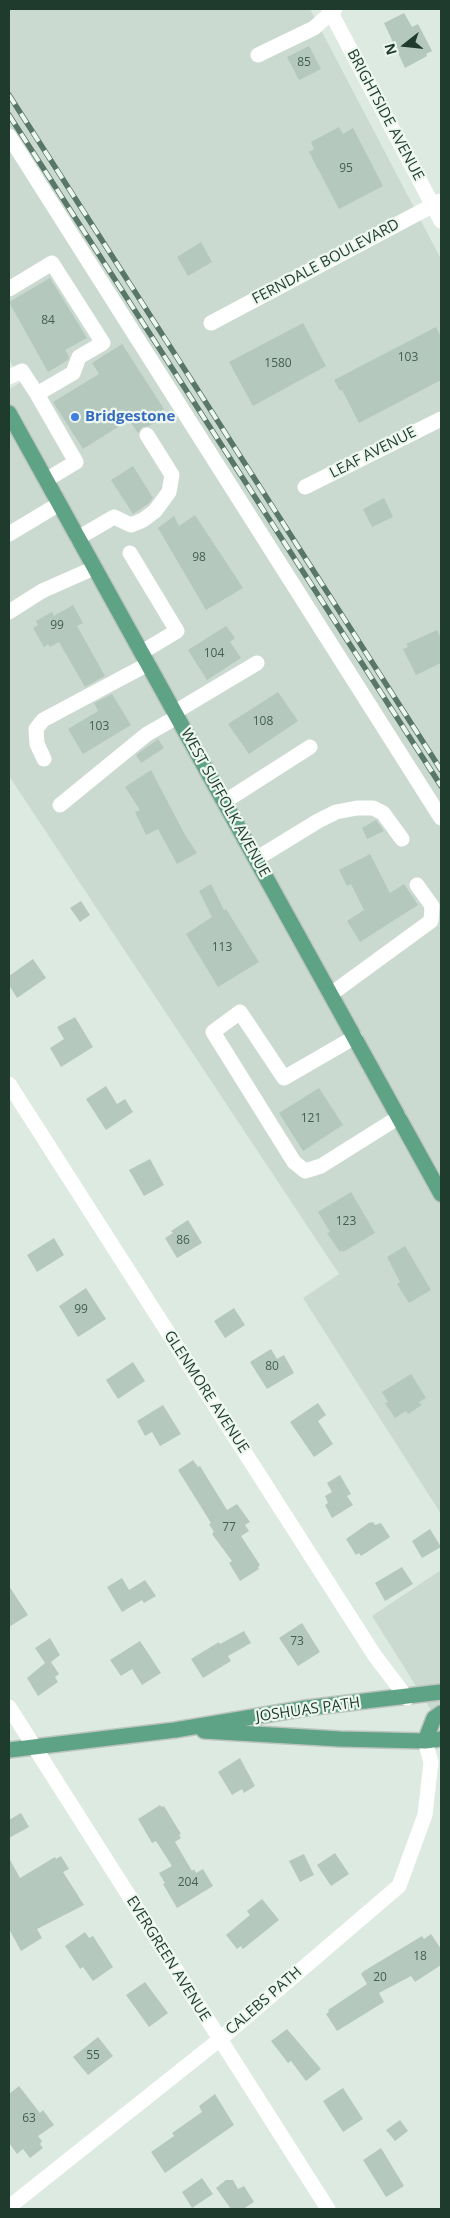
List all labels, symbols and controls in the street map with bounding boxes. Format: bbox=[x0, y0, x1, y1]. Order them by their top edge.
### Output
north arrow bbox=[380, 20, 430, 70]
street label: BRIGHTSIDE AVENUE bbox=[343, 46, 427, 184]
house number: 85 bbox=[297, 56, 311, 70]
house number: 95 bbox=[339, 162, 353, 176]
street label: FERNDALE BOULEVARD bbox=[249, 216, 403, 308]
house number: 84 bbox=[41, 314, 55, 328]
house number: 103 bbox=[398, 351, 418, 365]
house number: 1580 bbox=[264, 357, 292, 371]
place label: Bridgestone bbox=[85, 408, 175, 426]
marker: Bridgestone bbox=[69, 411, 81, 423]
street label: LEAF AVENUE bbox=[327, 424, 419, 482]
house number: 98 bbox=[192, 551, 206, 565]
house number: 99 bbox=[50, 619, 64, 633]
house number: 104 bbox=[204, 647, 224, 661]
house number: 108 bbox=[253, 715, 273, 729]
house number: 103 bbox=[89, 720, 109, 734]
street label: WEST SUFFOLK AVENUE bbox=[177, 726, 273, 880]
house number: 113 bbox=[212, 941, 232, 955]
house number: 121 bbox=[301, 1112, 321, 1126]
house number: 123 bbox=[336, 1215, 356, 1229]
house number: 86 bbox=[176, 1234, 190, 1248]
house number: 99 bbox=[74, 1303, 88, 1317]
street label: GLENMORE AVENUE bbox=[160, 1327, 252, 1457]
house number: 80 bbox=[265, 1360, 279, 1374]
house number: 77 bbox=[222, 1521, 236, 1535]
house number: 73 bbox=[290, 1635, 304, 1649]
street label: JOSHUAS PATH bbox=[255, 1694, 361, 1726]
house number: 204 bbox=[178, 1876, 198, 1890]
street label: EVERGREEN AVENUE bbox=[122, 1893, 214, 2025]
house number: 18 bbox=[413, 1950, 427, 1964]
street label: CALEBS PATH bbox=[222, 1963, 306, 2039]
house number: 20 bbox=[373, 1971, 387, 1985]
house number: 55 bbox=[86, 2049, 100, 2063]
house number: 63 bbox=[22, 2112, 36, 2126]

